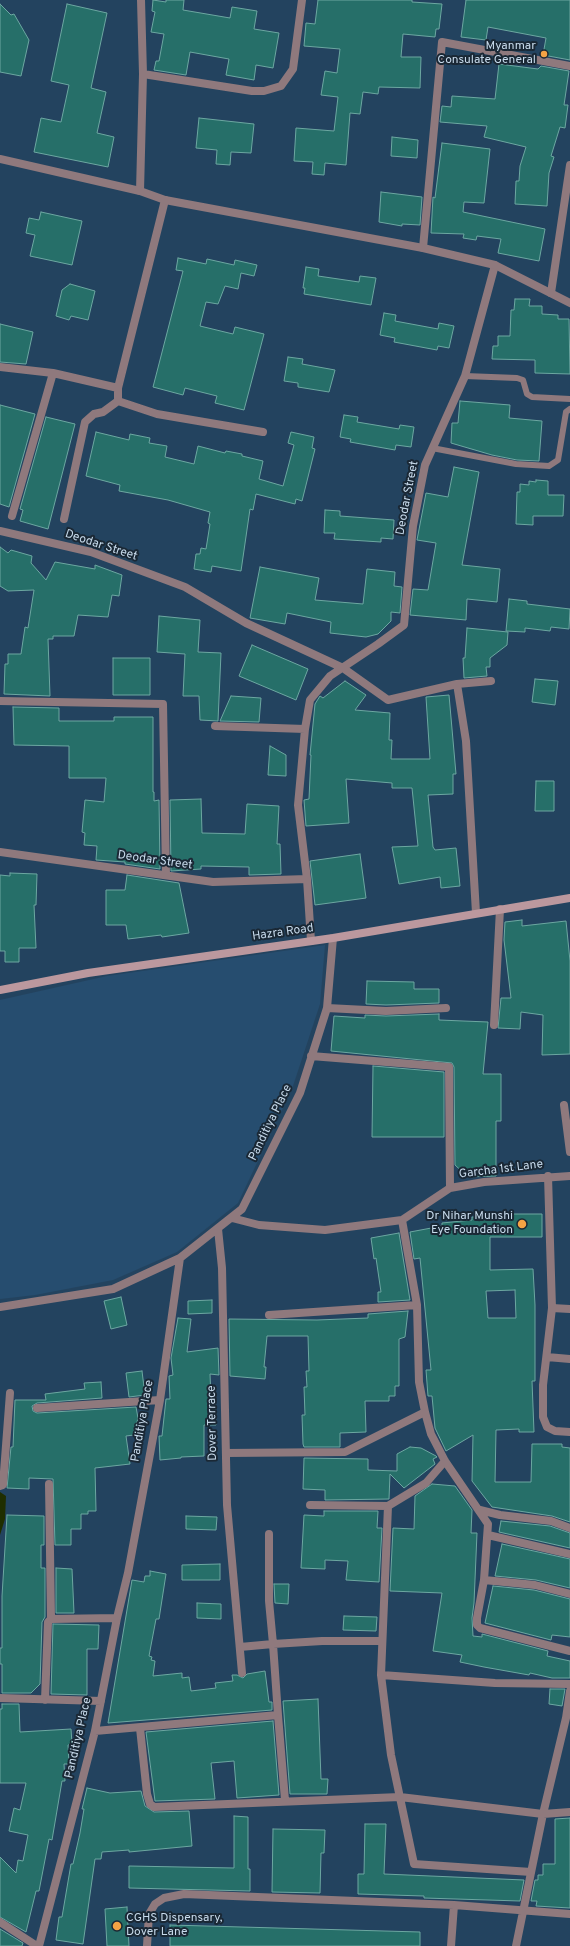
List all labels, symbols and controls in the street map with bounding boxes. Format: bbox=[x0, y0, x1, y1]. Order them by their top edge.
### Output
place label: Myanmar Consulate General bbox=[437, 40, 536, 68]
marker: Myanmar Consulate General bbox=[539, 49, 549, 59]
street label: Deodar Street bbox=[394, 460, 422, 536]
street label: Deodar Street bbox=[63, 528, 139, 564]
street label: Deodar Street bbox=[117, 849, 193, 873]
street label: Hazra Road bbox=[251, 922, 315, 944]
street label: Panditiya Place bbox=[246, 1083, 296, 1163]
street label: Garcha 1st Lane bbox=[458, 1158, 544, 1182]
place label: Dr Nihar Munshi Eye Foundation bbox=[426, 1210, 513, 1238]
marker: Dr Nihar Munshi Eye Foundation bbox=[516, 1218, 528, 1230]
street label: Panditiya Place bbox=[129, 1379, 157, 1463]
street label: Dover Terrace bbox=[205, 1385, 221, 1461]
street label: Panditiya Place bbox=[63, 1696, 95, 1780]
place label: CGHS Dispensary, Dover Lane bbox=[126, 1912, 222, 1940]
marker: CGHS Dispensary, Dover Lane bbox=[111, 1920, 123, 1932]

